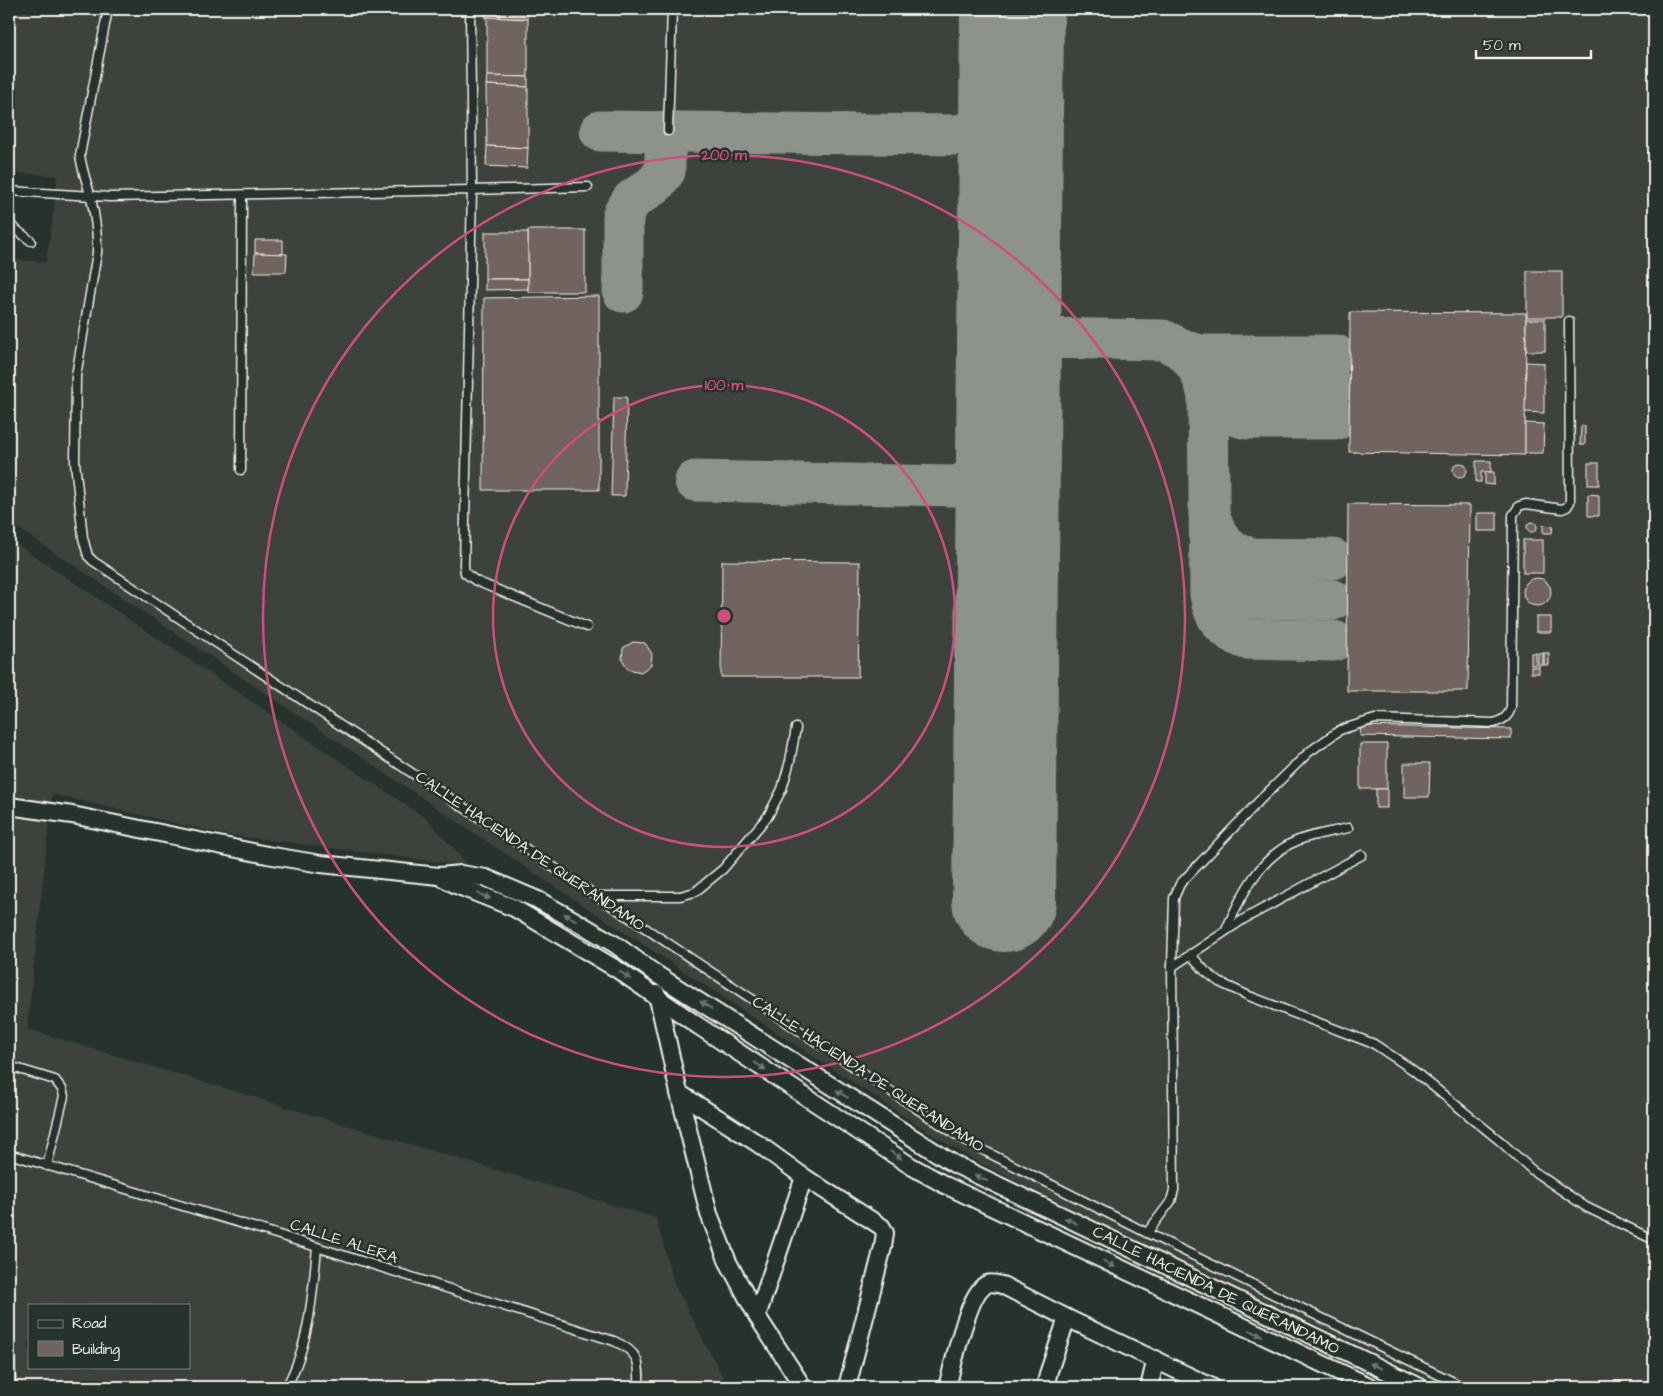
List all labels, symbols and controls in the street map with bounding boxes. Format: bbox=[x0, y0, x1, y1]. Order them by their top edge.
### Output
scale bar bbox=[1476, 28, 1590, 60]
text: 50 m bbox=[1483, 35, 1521, 56]
text: 200 m bbox=[700, 145, 747, 166]
text: 100 m bbox=[705, 375, 744, 396]
centre of rings bbox=[715, 607, 733, 625]
street label: CALLE HACIENDA DE QUERANDAMO bbox=[411, 766, 649, 936]
one-way arrow bbox=[477, 892, 491, 900]
one-way arrow bbox=[563, 913, 576, 922]
one-way arrow bbox=[619, 970, 632, 980]
street label: CALLE HACIENDA DE QUERANDAMO bbox=[748, 991, 988, 1158]
one-way arrow bbox=[699, 1001, 713, 1010]
one-way arrow bbox=[753, 1061, 767, 1071]
one-way arrow bbox=[836, 1089, 849, 1098]
one-way arrow bbox=[889, 1150, 903, 1160]
one-way arrow bbox=[974, 1174, 988, 1182]
street label: CALLE ALERA bbox=[287, 1213, 401, 1269]
one-way arrow bbox=[1064, 1217, 1079, 1225]
street label: CALLE HACIENDA DE QUERANDAMO bbox=[1089, 1220, 1343, 1360]
one-way arrow bbox=[1102, 1260, 1116, 1268]
legend bbox=[28, 1304, 190, 1368]
text: Road bbox=[72, 1313, 107, 1334]
one-way arrow bbox=[1249, 1329, 1263, 1337]
text: Building bbox=[72, 1339, 120, 1361]
one-way arrow bbox=[1369, 1362, 1383, 1370]

